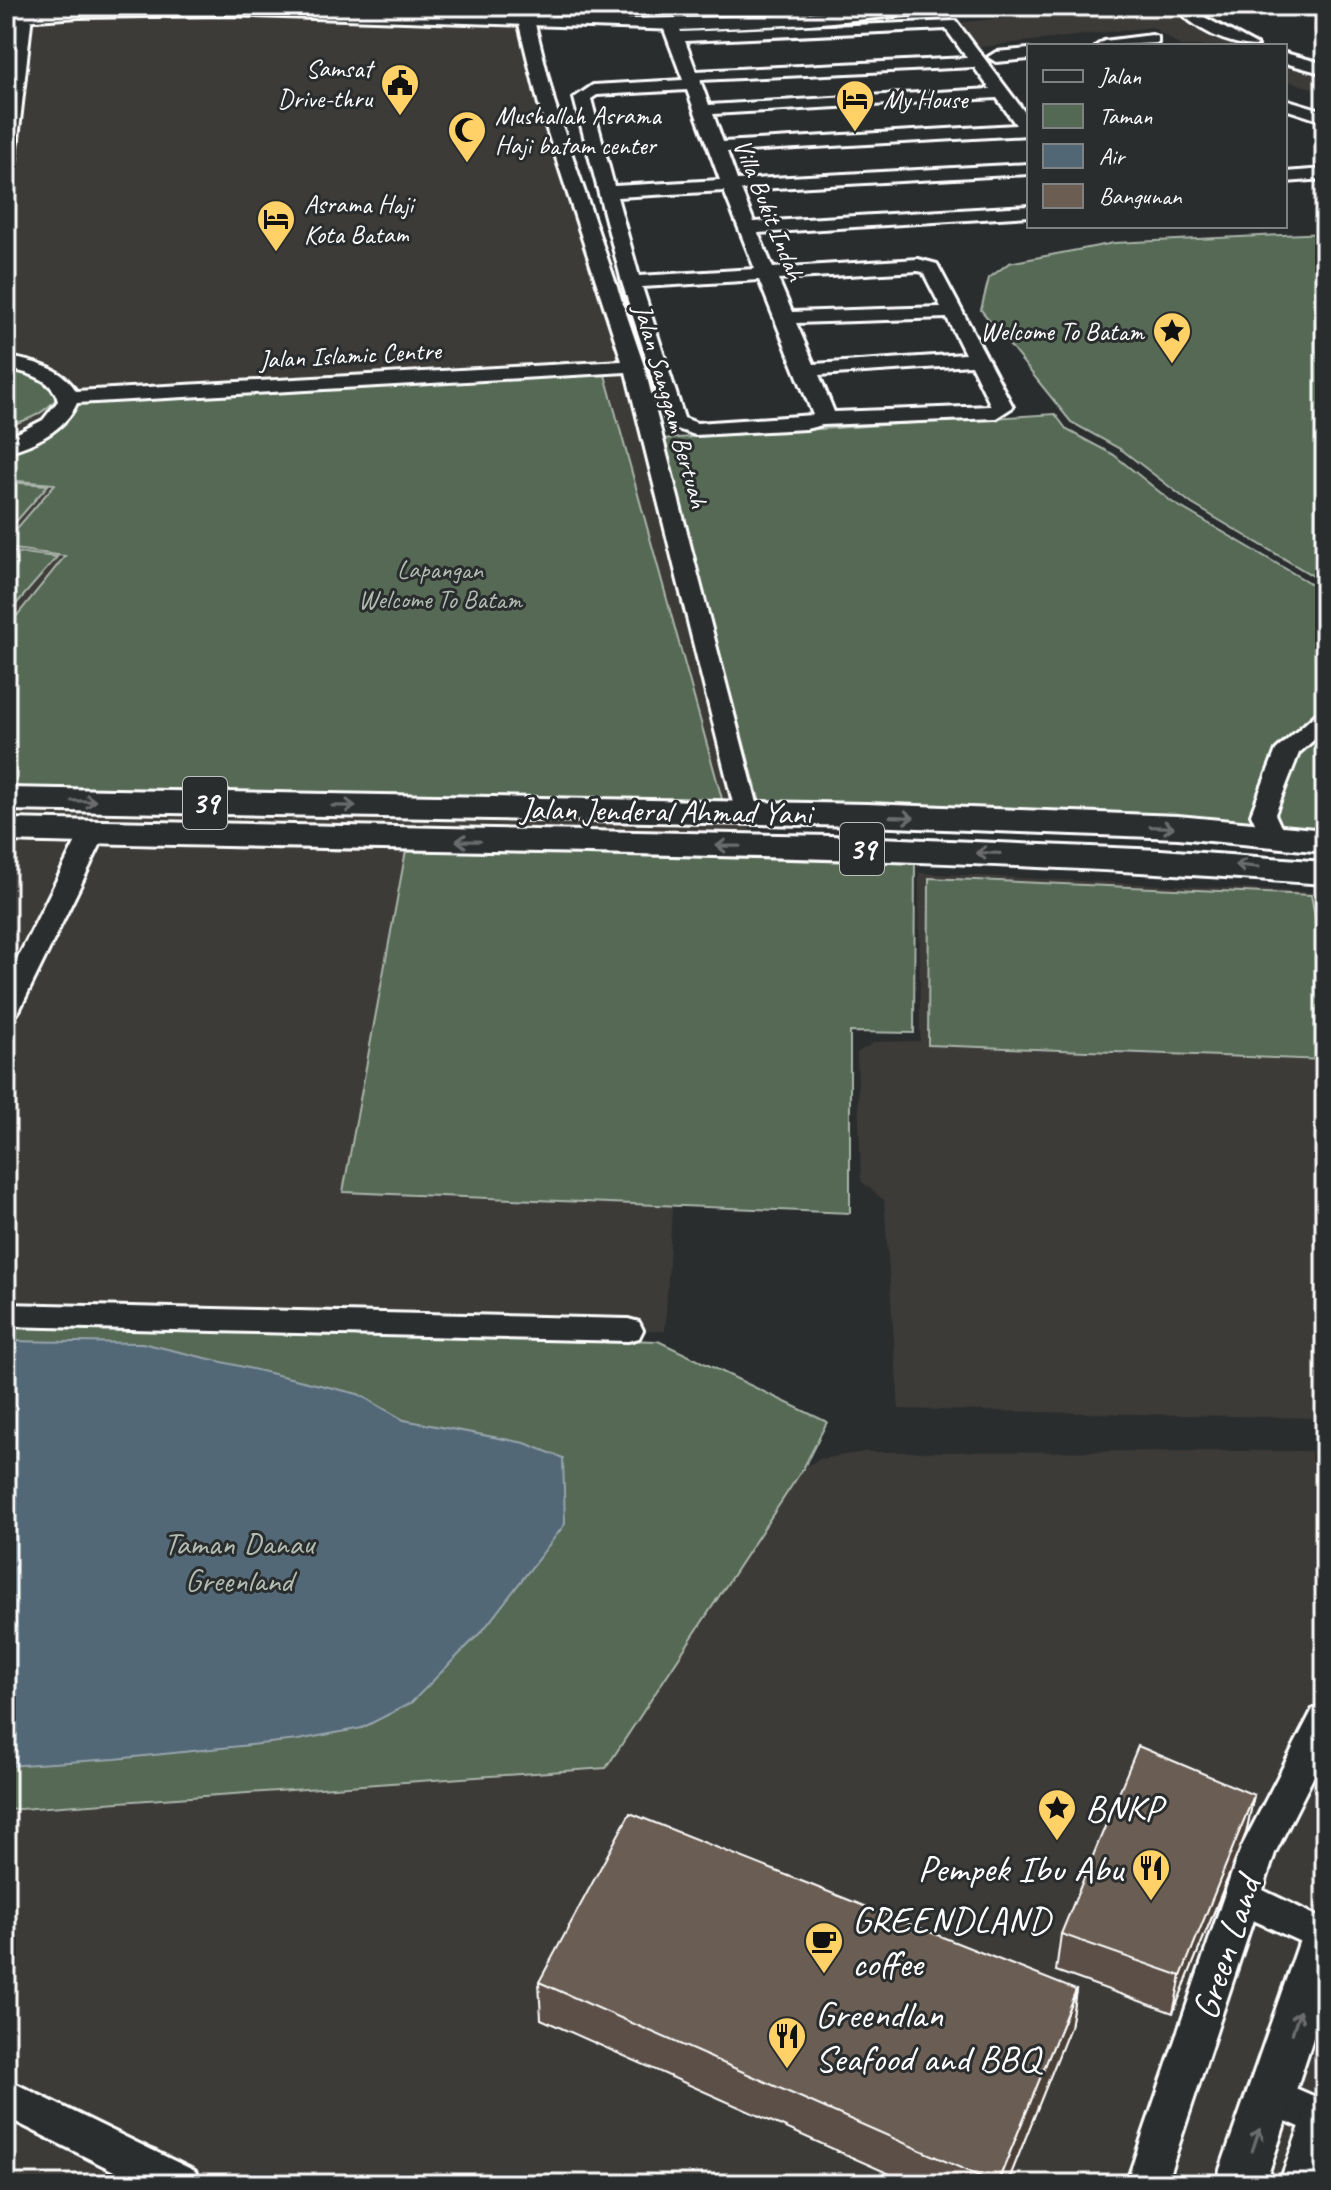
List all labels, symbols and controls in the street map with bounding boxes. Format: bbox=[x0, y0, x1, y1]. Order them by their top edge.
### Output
legend bbox=[1027, 44, 1287, 228]
place label: Samsat Drive-thru bbox=[277, 52, 375, 115]
text: Jalan bbox=[1098, 61, 1141, 91]
public building icon: Samsat Drive-thru bbox=[379, 62, 421, 117]
hotel icon: My House bbox=[834, 78, 876, 133]
place label: My House bbox=[883, 83, 969, 116]
place label: Mushallah Asrama Haji batam center bbox=[495, 99, 662, 162]
text: Taman bbox=[1099, 101, 1152, 131]
mosque icon: Mushallah Asrama Haji batam center bbox=[446, 109, 488, 164]
street label: Villa Bukit Indah bbox=[726, 134, 813, 288]
text: Air bbox=[1099, 141, 1127, 171]
text: Bangunan bbox=[1099, 181, 1183, 211]
place label: Asrama Haji Kota Batam bbox=[304, 188, 416, 251]
hotel icon: Asrama Haji Kota Batam bbox=[255, 198, 297, 253]
street label: Jalan Sanggam Bertuah bbox=[626, 298, 716, 513]
place icon: Welcome To Batam bbox=[1151, 310, 1193, 365]
place label: Welcome To Batam bbox=[980, 315, 1146, 348]
street label: Jalan Islamic Centre bbox=[256, 334, 443, 376]
park label: Lapangan Welcome To Batam bbox=[358, 553, 524, 616]
road number: 39 bbox=[183, 777, 227, 829]
street label: Jalan Jenderal Ahmad Yani bbox=[518, 788, 816, 834]
one-way arrow bbox=[70, 793, 97, 809]
one-way arrow bbox=[330, 799, 357, 814]
one-way arrow bbox=[888, 809, 915, 824]
one-way arrow bbox=[1148, 819, 1175, 834]
road number: 39 bbox=[840, 823, 884, 875]
one-way arrow bbox=[455, 833, 482, 848]
one-way arrow bbox=[715, 838, 742, 854]
one-way arrow bbox=[975, 846, 1002, 861]
one-way arrow bbox=[1234, 858, 1261, 873]
park label: Taman Danau Greenland bbox=[164, 1523, 316, 1601]
place label: BNKP bbox=[1085, 1785, 1167, 1832]
place icon: BNKP bbox=[1036, 1787, 1078, 1842]
place label: Pempek Ibu Abu bbox=[918, 1845, 1125, 1892]
restaurant icon: Pempek Ibu Abu bbox=[1130, 1847, 1172, 1902]
street label: Green Land bbox=[1181, 1865, 1273, 2025]
place label: GREENDLAND coffee bbox=[852, 1896, 1053, 1987]
cafe icon: GREENDLAND coffee bbox=[803, 1920, 845, 1975]
place label: Greendlan Seafood and BBQ bbox=[815, 1991, 1043, 2082]
one-way arrow bbox=[1289, 2010, 1304, 2035]
restaurant icon: Greendlan Seafood and BBQ bbox=[766, 2015, 808, 2070]
one-way arrow bbox=[1250, 2128, 1264, 2153]

